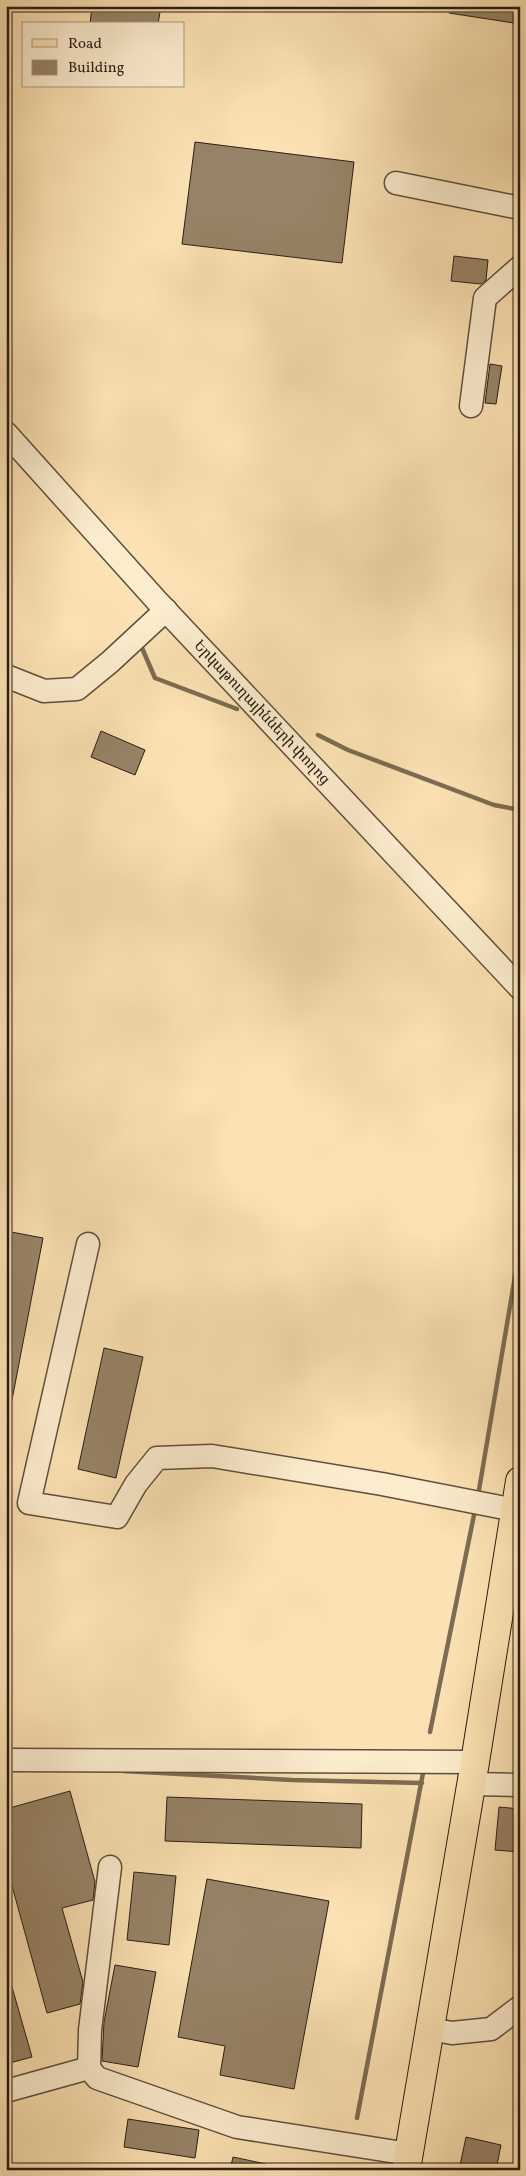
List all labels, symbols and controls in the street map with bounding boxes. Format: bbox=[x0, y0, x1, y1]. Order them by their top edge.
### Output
legend bbox=[22, 22, 185, 88]
text: Road bbox=[68, 34, 102, 55]
text: Building bbox=[68, 58, 125, 79]
street label: Երկաթուղայինների փողոց bbox=[189, 636, 335, 790]

